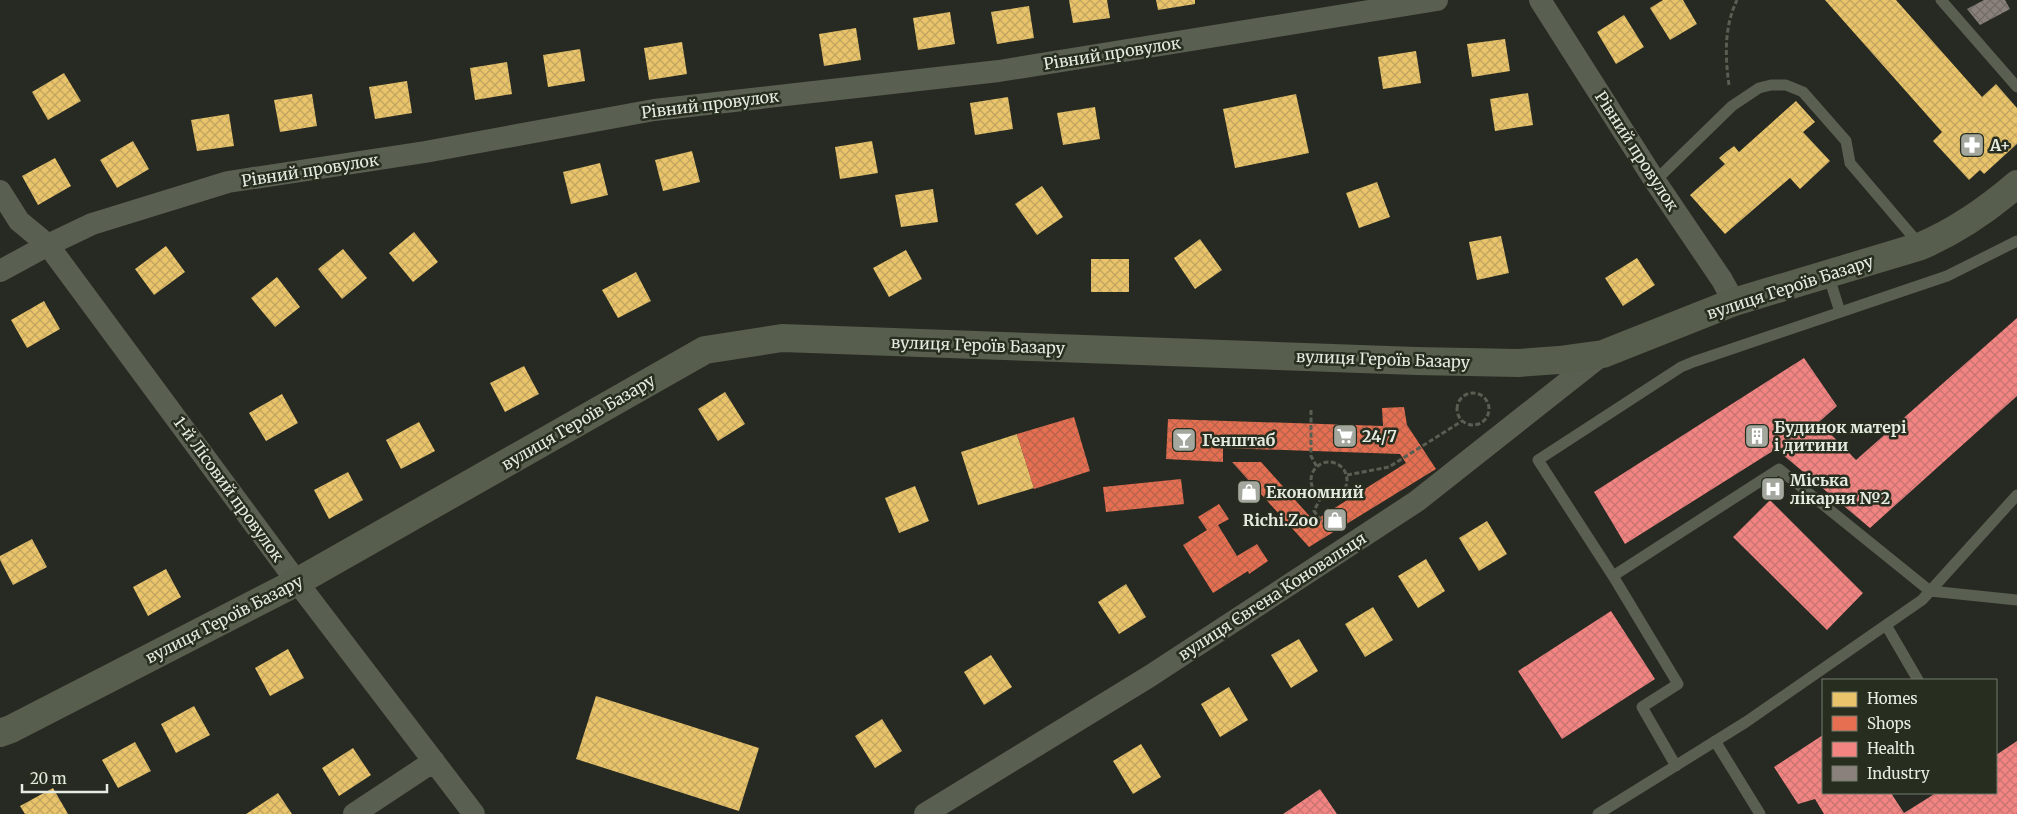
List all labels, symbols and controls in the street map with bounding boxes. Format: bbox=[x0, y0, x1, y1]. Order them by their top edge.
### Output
street label: Рівний провулок bbox=[1042, 32, 1182, 74]
street label: Рівний провулок bbox=[640, 86, 780, 122]
street label: Рівний провулок bbox=[1591, 87, 1683, 215]
pharmacy icon: A+ bbox=[1959, 132, 1985, 158]
place label: A+ bbox=[1989, 135, 2011, 155]
street label: Рівний провулок bbox=[240, 149, 380, 191]
street label: вулиця Героїв Базару bbox=[1704, 250, 1876, 323]
street label: вулиця Героїв Базару bbox=[891, 332, 1066, 358]
street label: вулиця Героїв Базару bbox=[1296, 346, 1471, 372]
street label: вулиця Героїв Базару bbox=[498, 369, 659, 474]
street label: 1-й Лісовий провулок bbox=[170, 413, 288, 565]
place label: Будинок матері і дитини bbox=[1774, 417, 1907, 455]
supermarket icon: 24/7 bbox=[1332, 423, 1358, 449]
building icon: Будинок матері і дитини bbox=[1744, 423, 1770, 449]
place label: 24/7 bbox=[1362, 426, 1397, 446]
bar icon: Генштаб bbox=[1171, 427, 1197, 453]
place label: Генштаб bbox=[1202, 430, 1276, 450]
place label: Міська лікарня №2 bbox=[1790, 470, 1890, 508]
hospital icon: Міська лікарня №2 bbox=[1760, 476, 1786, 502]
shop icon: Економний bbox=[1236, 479, 1262, 505]
place label: Економний bbox=[1266, 482, 1364, 502]
shop icon: Richi.Zoo bbox=[1322, 507, 1348, 533]
place label: Richi.Zoo bbox=[1243, 510, 1318, 530]
street label: вулиця Євгена Коновальця bbox=[1174, 528, 1370, 664]
street label: вулиця Героїв Базару bbox=[142, 570, 307, 667]
legend bbox=[1822, 679, 1997, 794]
text: Homes bbox=[1867, 689, 1918, 708]
text: Shops bbox=[1867, 714, 1911, 733]
text: Health bbox=[1867, 739, 1915, 758]
scale bar bbox=[22, 762, 108, 794]
text: Industry bbox=[1867, 764, 1930, 783]
text: 20 m bbox=[30, 769, 67, 788]

